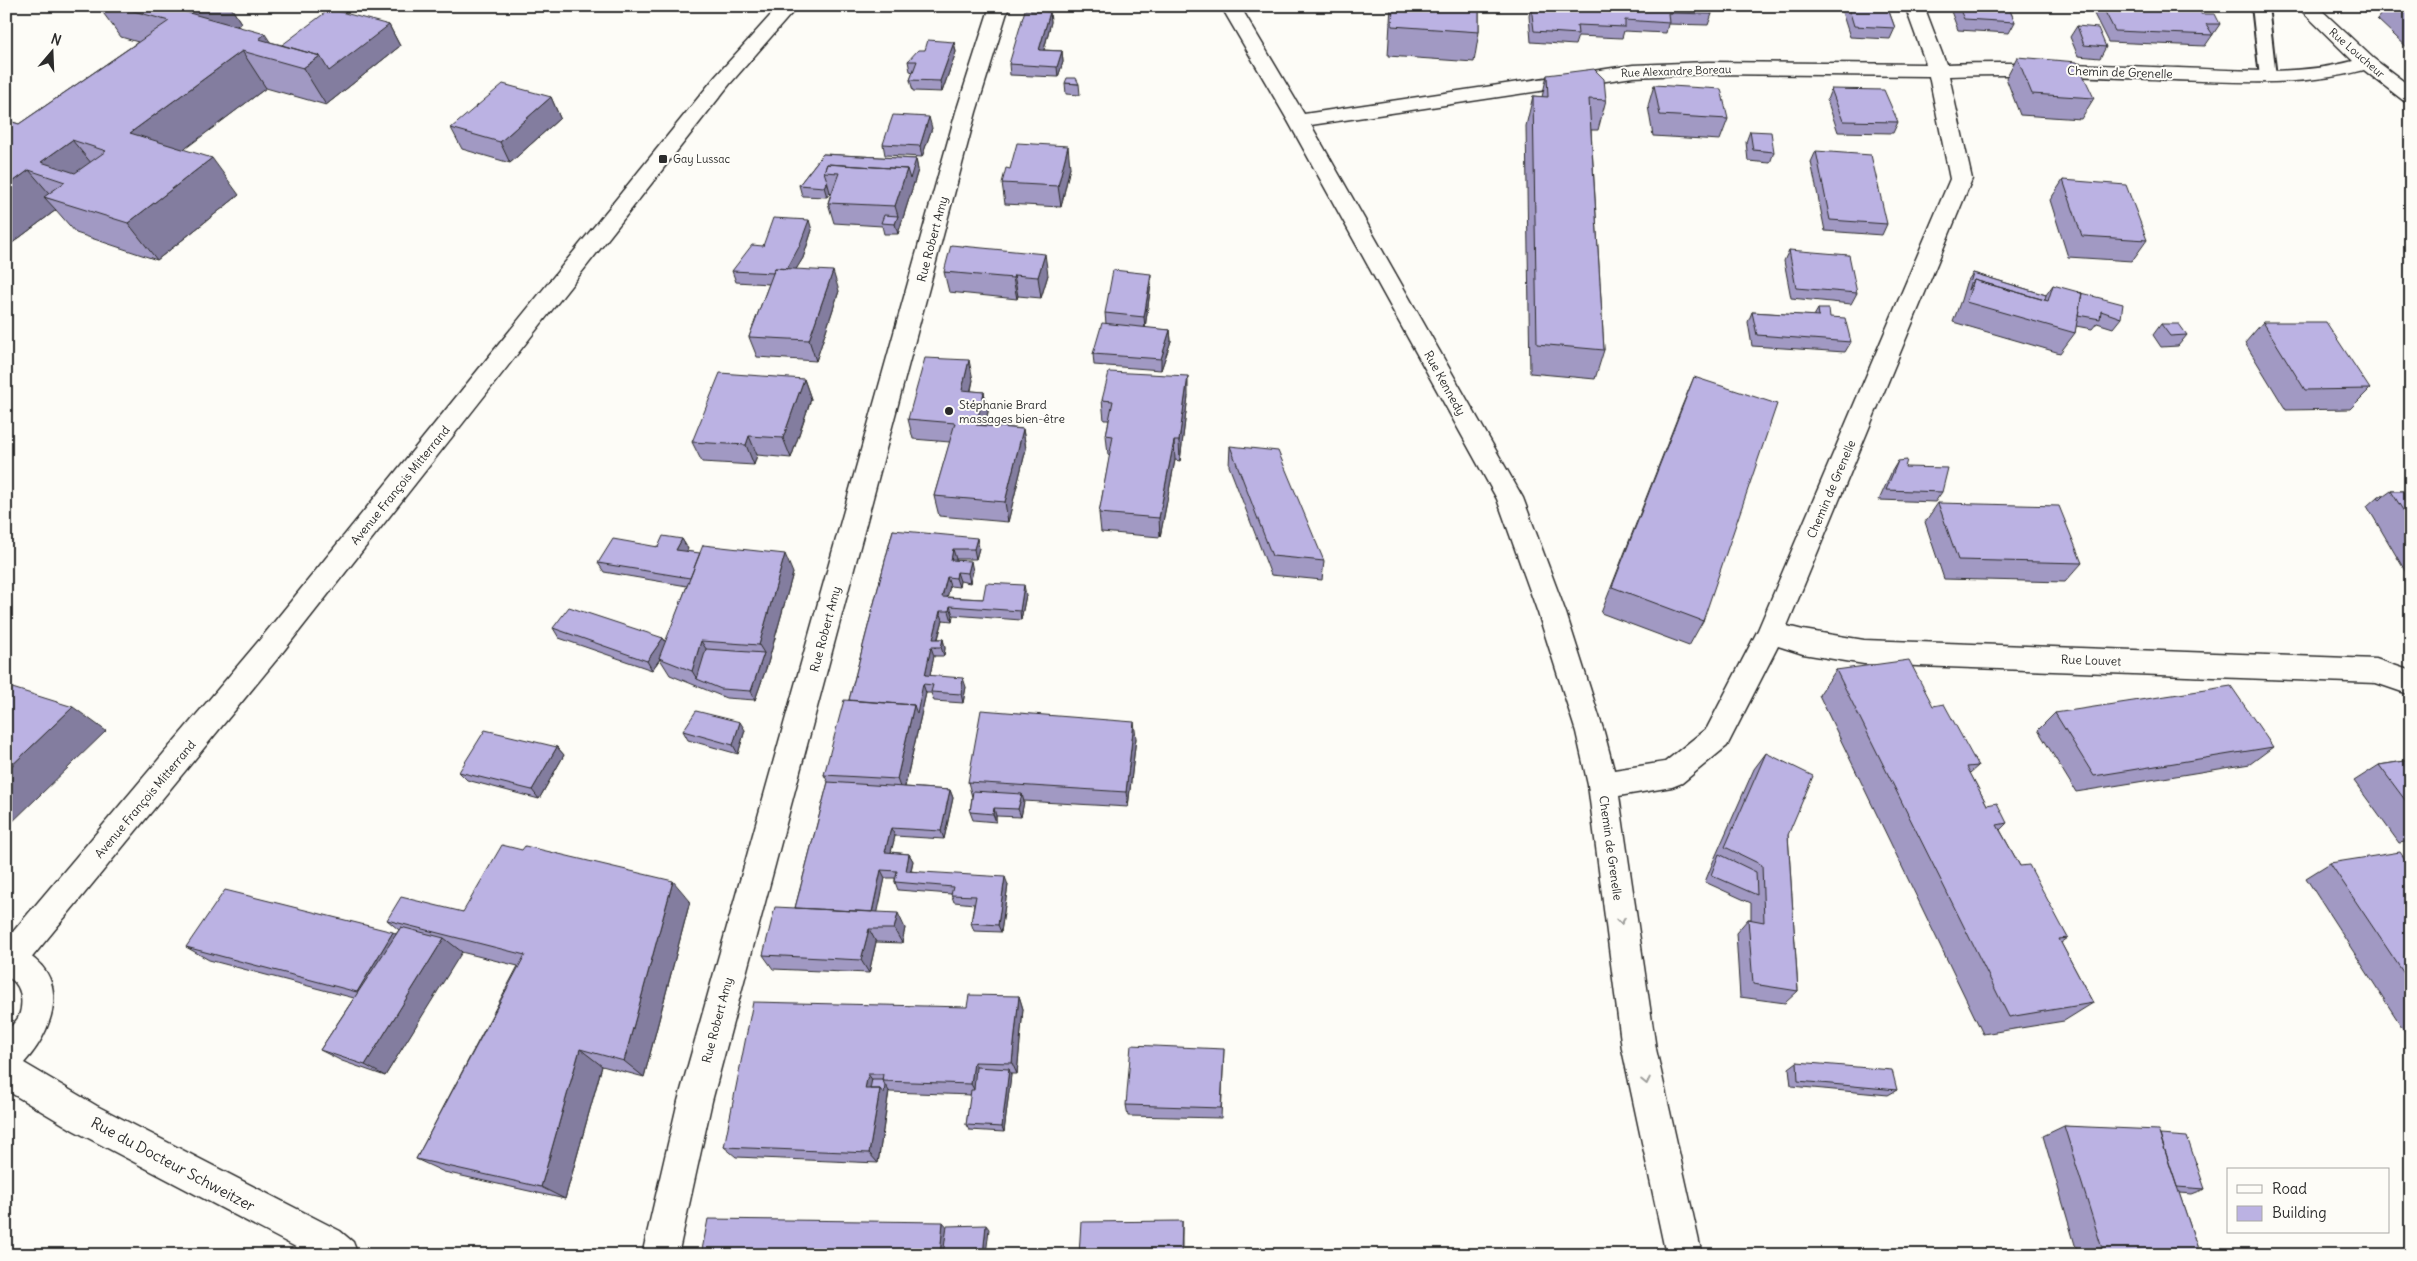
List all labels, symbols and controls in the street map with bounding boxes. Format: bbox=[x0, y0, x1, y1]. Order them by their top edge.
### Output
street label: Rue Loucheur bbox=[2326, 25, 2388, 81]
north arrow bbox=[28, 28, 78, 78]
text: N bbox=[49, 30, 64, 50]
street label: Rue Alexandre Boreau bbox=[1621, 62, 1732, 80]
street label: Chemin de Grenelle bbox=[2067, 63, 2173, 81]
place label: Gay Lussac bbox=[673, 152, 731, 166]
marker: Gay Lussac bbox=[657, 153, 669, 165]
street label: Rue Robert Amy bbox=[913, 195, 951, 283]
street label: Rue Kennedy bbox=[1421, 348, 1469, 418]
place label: Stéphanie Brard massages bien-être bbox=[959, 397, 1065, 426]
marker: Stéphanie Brard massages bien-être bbox=[943, 405, 955, 417]
street label: Avenue François Mitterrand bbox=[347, 422, 453, 548]
street label: Chemin de Grenelle bbox=[1803, 437, 1859, 541]
street label: Rue Robert Amy bbox=[806, 585, 844, 673]
street label: Rue Louvet bbox=[2061, 651, 2121, 669]
street label: Avenue François Mitterrand bbox=[91, 737, 199, 861]
street label: Chemin de Grenelle bbox=[1596, 795, 1626, 901]
one-way arrow bbox=[1615, 917, 1626, 925]
street label: Rue Robert Amy bbox=[698, 976, 736, 1064]
one-way arrow bbox=[1640, 1077, 1651, 1086]
street label: Rue du Docteur Schweitzer bbox=[88, 1113, 258, 1215]
legend bbox=[2227, 1168, 2390, 1234]
text: Road bbox=[2272, 1179, 2307, 1198]
text: Building bbox=[2272, 1203, 2327, 1222]

